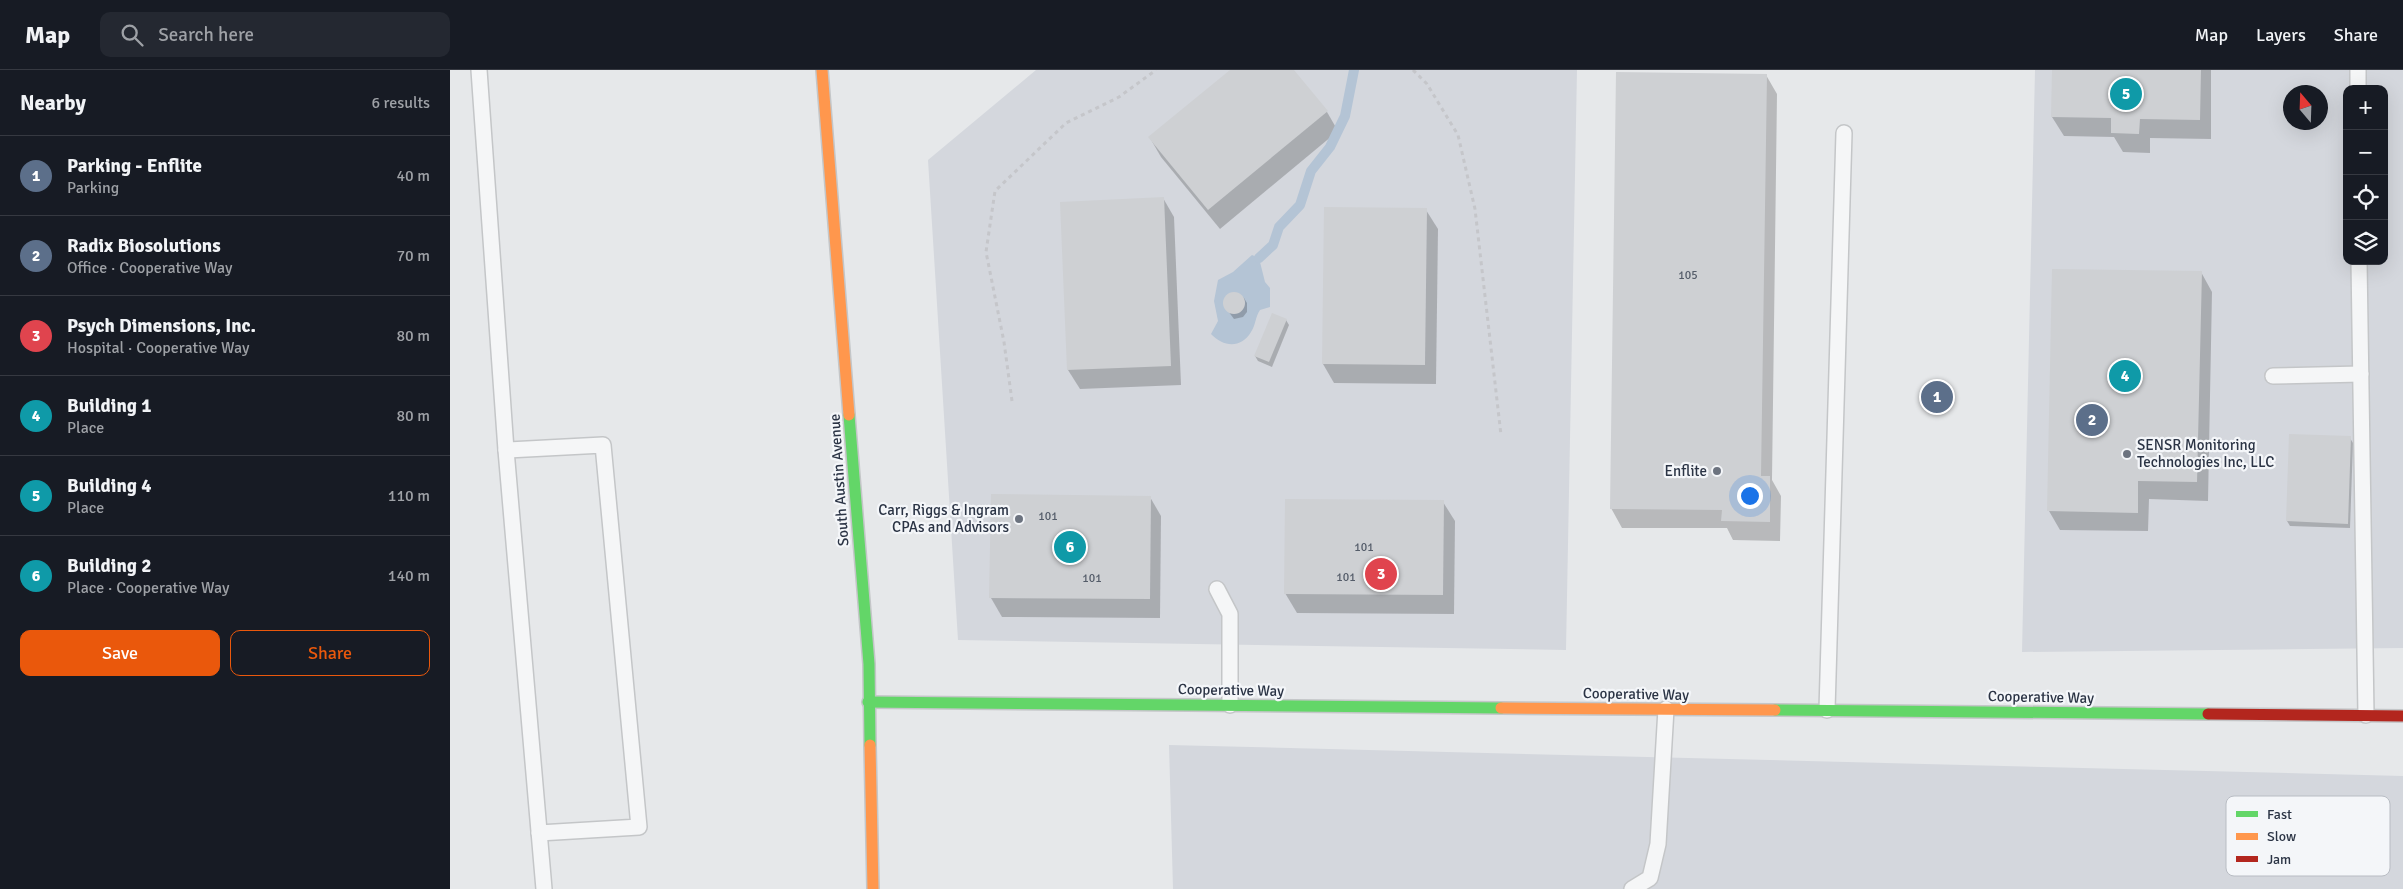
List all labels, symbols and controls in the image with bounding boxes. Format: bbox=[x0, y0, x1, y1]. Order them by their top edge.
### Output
search box bbox=[100, 12, 450, 57]
text: Map bbox=[25, 20, 70, 50]
icon: search bbox=[118, 21, 146, 49]
text: Search here bbox=[158, 23, 254, 47]
text: Map bbox=[2195, 24, 2228, 46]
text: Layers bbox=[2256, 24, 2306, 46]
text: Share bbox=[2334, 24, 2378, 46]
pin: 5 bbox=[2110, 75, 2142, 113]
north arrow bbox=[2283, 85, 2328, 130]
map controls bbox=[2343, 85, 2388, 265]
button: + bbox=[2343, 85, 2388, 130]
text: Nearby bbox=[20, 90, 86, 116]
text: 6 results bbox=[371, 93, 430, 113]
button: − bbox=[2343, 130, 2388, 175]
text: Parking - Enflite bbox=[67, 154, 202, 178]
text: 1 bbox=[32, 166, 40, 186]
text: 40 m bbox=[396, 166, 430, 186]
button: locate bbox=[2343, 175, 2388, 220]
text: Parking bbox=[67, 178, 119, 198]
button: layers bbox=[2343, 220, 2388, 265]
text: Radix Biosolutions bbox=[67, 234, 221, 258]
text: 2 bbox=[32, 246, 40, 266]
text: 70 m bbox=[396, 246, 430, 266]
text: Office · Cooperative Way bbox=[67, 258, 232, 278]
house number: 105 bbox=[1678, 268, 1698, 283]
text: Psych Dimensions, Inc. bbox=[67, 314, 256, 338]
text: 3 bbox=[32, 326, 40, 346]
text: 80 m bbox=[396, 326, 430, 346]
text: Hospital · Cooperative Way bbox=[67, 338, 249, 358]
pin: 4 bbox=[2109, 357, 2141, 395]
pin: 1 bbox=[1921, 378, 1953, 416]
text: Building 1 bbox=[67, 394, 152, 418]
pin: 2 bbox=[2076, 401, 2108, 439]
text: 4 bbox=[32, 406, 40, 426]
text: 80 m bbox=[396, 406, 430, 426]
street label: South Austin Avenue bbox=[825, 413, 853, 547]
text: Place bbox=[67, 418, 104, 438]
place label: SENSR Monitoring Technologies Inc, LLC bbox=[2137, 436, 2274, 471]
marker: SENSR Monitoring Technologies Inc, LLC bbox=[2121, 448, 2133, 460]
place label: Enflite bbox=[1665, 462, 1707, 480]
marker: Enflite bbox=[1711, 465, 1723, 477]
text: Building 4 bbox=[67, 474, 152, 498]
your location bbox=[1737, 483, 1763, 509]
text: 5 bbox=[32, 486, 40, 506]
text: 110 m bbox=[388, 486, 430, 506]
text: Place bbox=[67, 498, 104, 518]
place label: Carr, Riggs & Ingram CPAs and Advisors bbox=[878, 501, 1009, 536]
house number: 101 bbox=[1038, 509, 1058, 524]
marker: Carr, Riggs & Ingram CPAs and Advisors bbox=[1013, 513, 1025, 525]
pin: 6 bbox=[1054, 528, 1086, 566]
house number: 101 bbox=[1354, 540, 1374, 555]
text: Building 2 bbox=[67, 554, 152, 578]
pin: 3 bbox=[1365, 555, 1397, 593]
text: 6 bbox=[32, 566, 40, 586]
text: 140 m bbox=[388, 566, 430, 586]
house number: 101 bbox=[1336, 570, 1356, 585]
house number: 101 bbox=[1082, 571, 1102, 586]
text: Place · Cooperative Way bbox=[67, 578, 230, 598]
button: Save bbox=[20, 630, 220, 676]
button: Share bbox=[230, 630, 430, 676]
street label: Cooperative Way bbox=[1178, 680, 1284, 700]
street label: Cooperative Way bbox=[1583, 684, 1689, 704]
street label: Cooperative Way bbox=[1988, 687, 2094, 707]
legend bbox=[2226, 796, 2390, 876]
text: Fast bbox=[2267, 806, 2292, 823]
text: Slow bbox=[2267, 828, 2296, 845]
text: Jam bbox=[2267, 851, 2291, 868]

